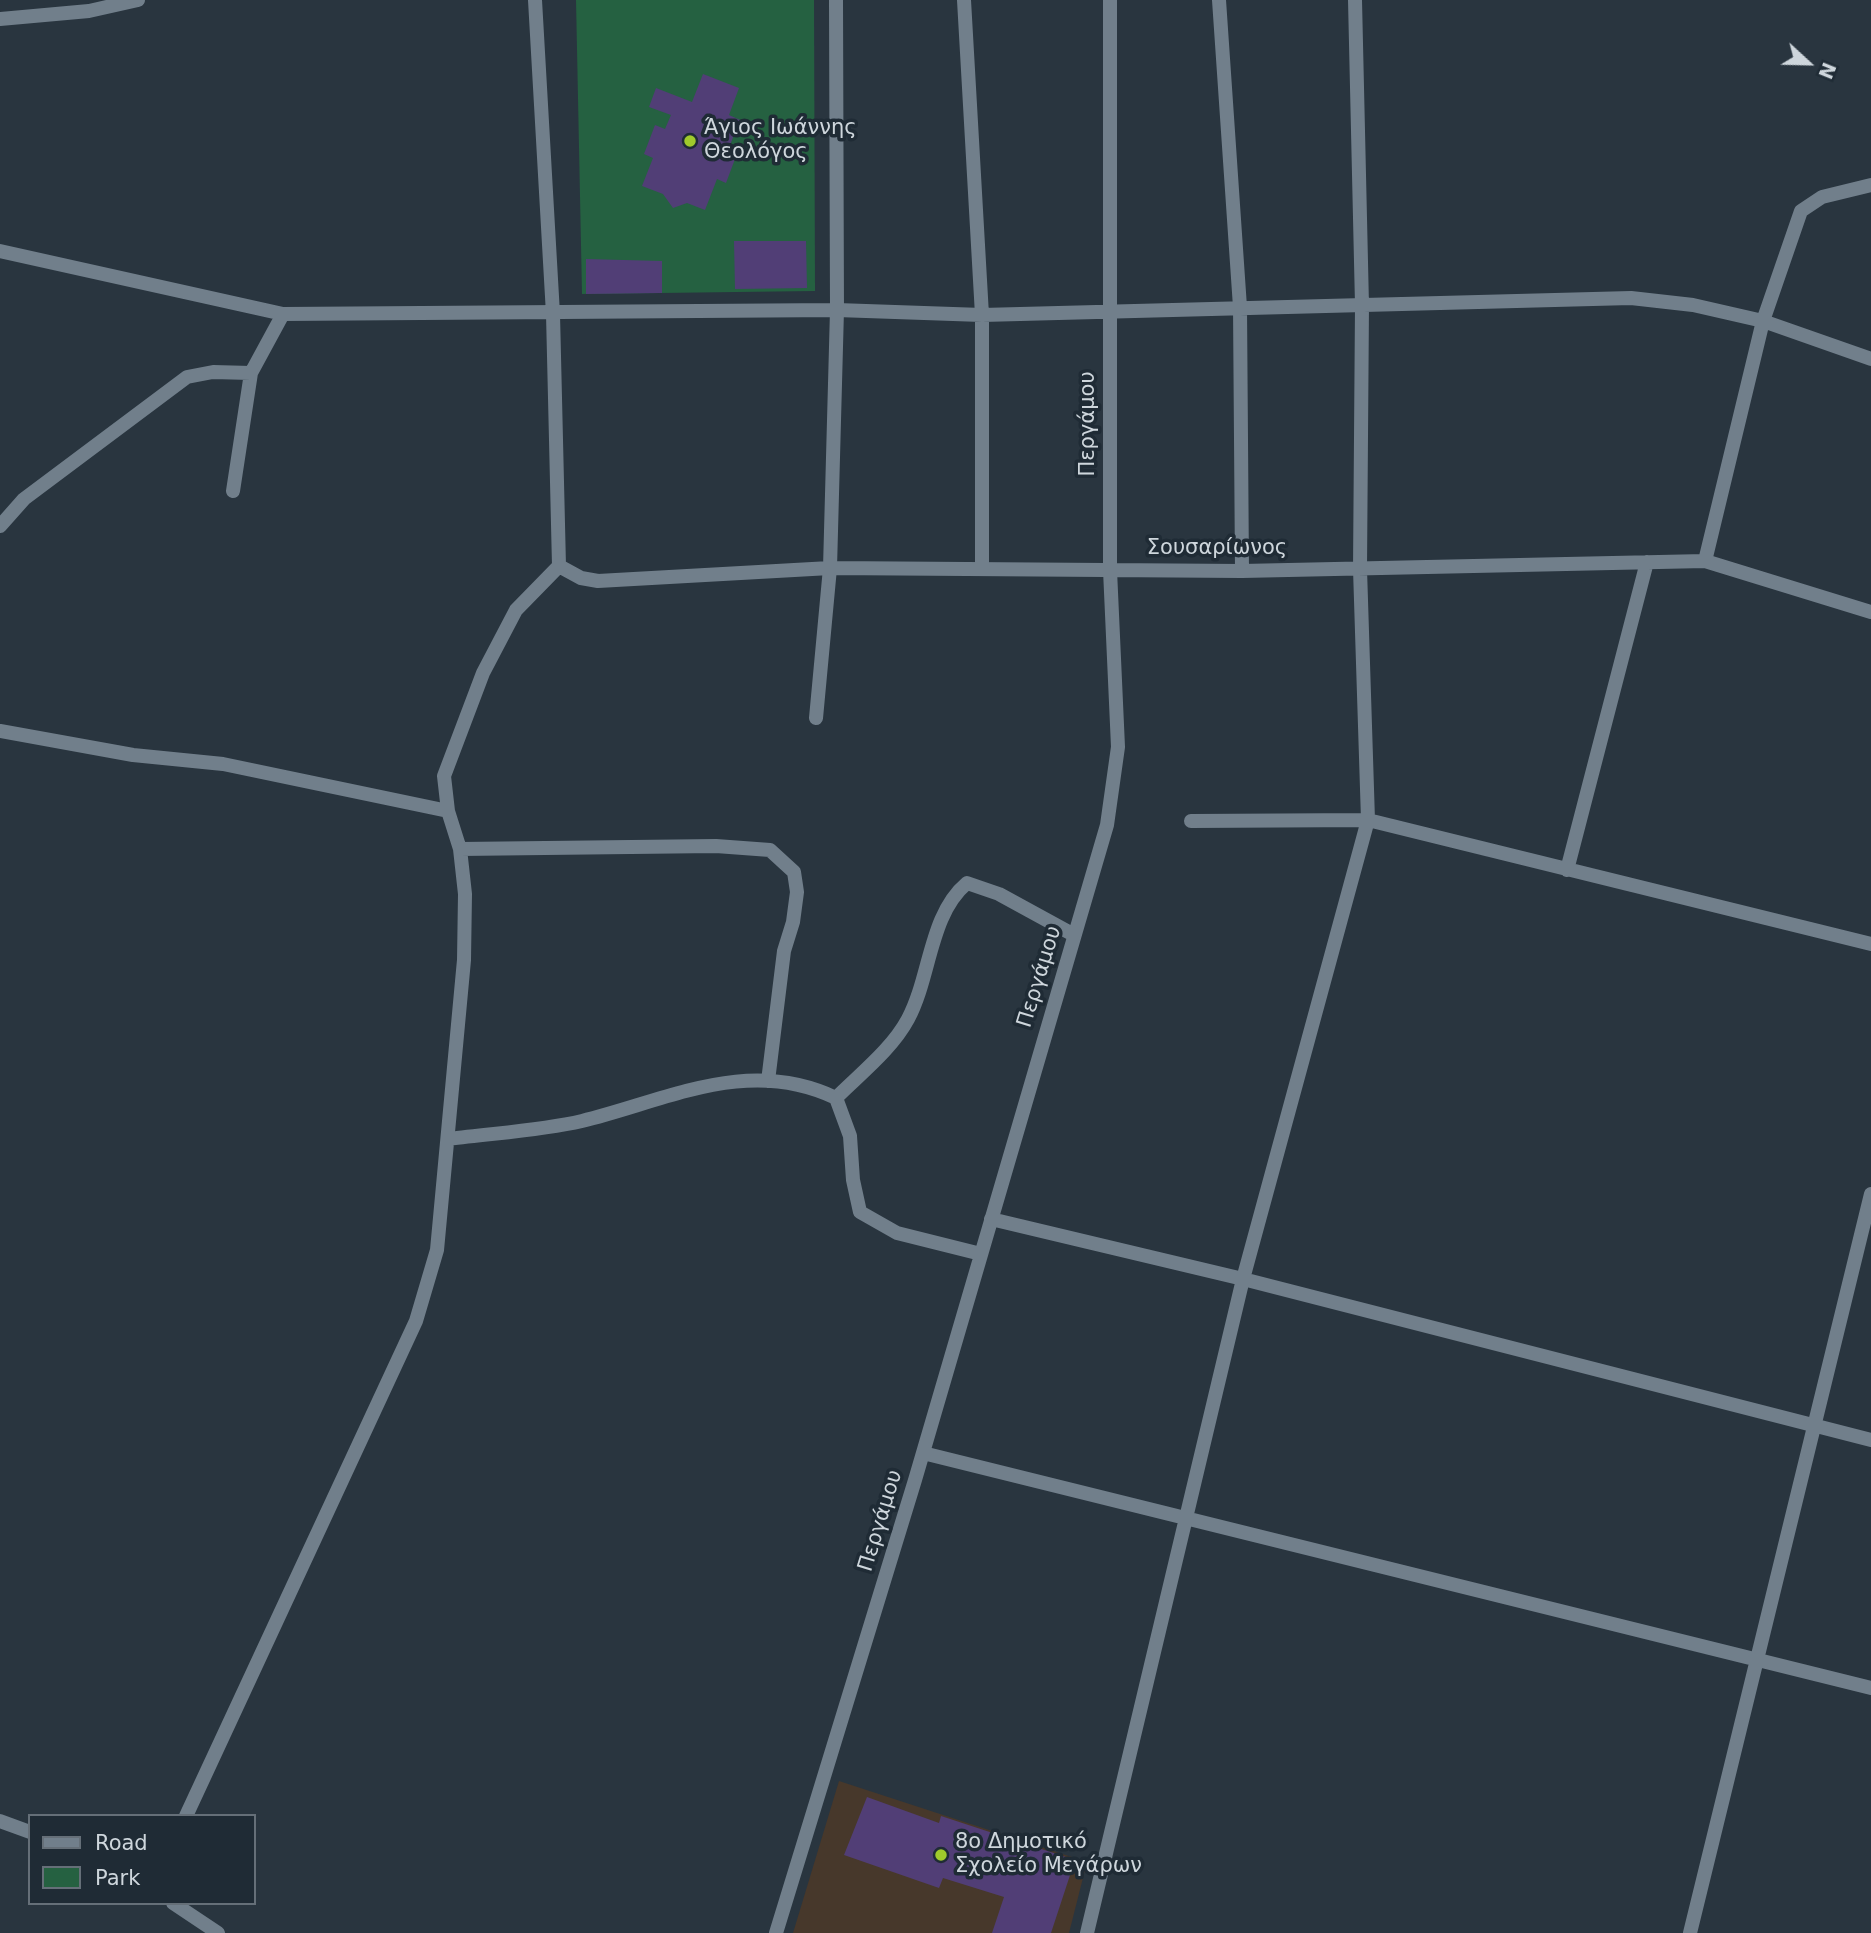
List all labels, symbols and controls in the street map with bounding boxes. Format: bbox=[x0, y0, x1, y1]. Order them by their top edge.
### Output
north arrow bbox=[1773, 28, 1843, 98]
text: N bbox=[1814, 59, 1841, 82]
place label: Άγιος Ιωάννης Θεολόγος bbox=[704, 116, 857, 166]
marker: Άγιος Ιωάννης Θεολόγος bbox=[682, 133, 698, 149]
street label: Περγάμου bbox=[1076, 371, 1102, 477]
street label: Σουσαρίωνος bbox=[1147, 536, 1287, 562]
street label: Περγάμου bbox=[1013, 923, 1067, 1031]
street label: Περγάμου bbox=[854, 1467, 908, 1575]
legend bbox=[28, 1814, 256, 1905]
place label: 8ο Δημοτικό Σχολείο Μεγάρων bbox=[955, 1830, 1142, 1880]
text: Road bbox=[95, 1831, 148, 1855]
marker: 8ο Δημοτικό Σχολείο Μεγάρων bbox=[933, 1847, 949, 1863]
text: Park bbox=[95, 1866, 140, 1890]

